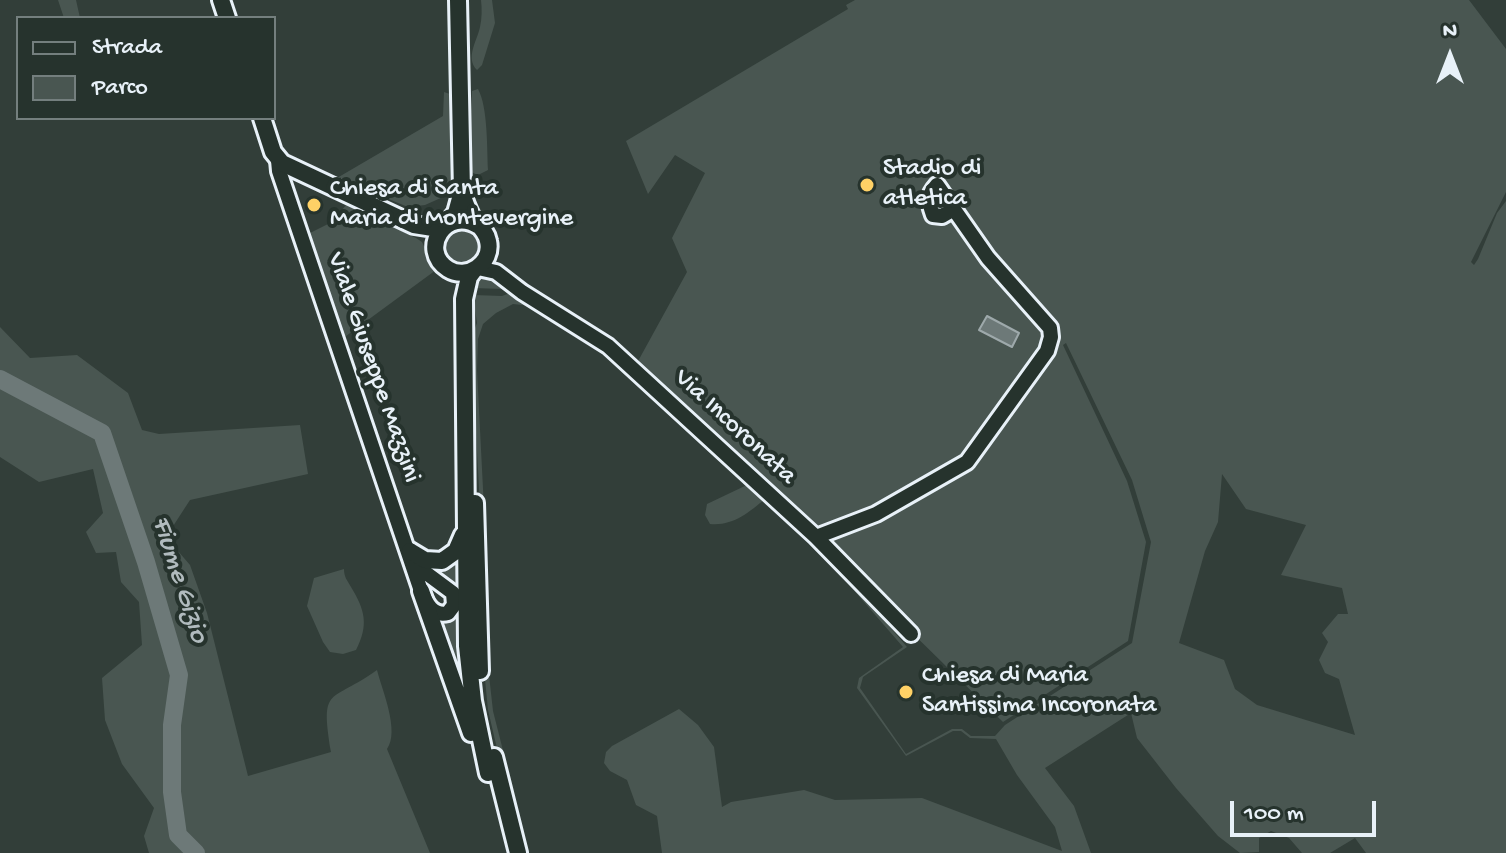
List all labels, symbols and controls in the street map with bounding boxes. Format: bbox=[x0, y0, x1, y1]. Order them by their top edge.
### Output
legend bbox=[16, 16, 276, 120]
north arrow bbox=[1410, 16, 1490, 96]
text: N bbox=[1443, 19, 1457, 45]
text: Strada bbox=[92, 34, 162, 63]
text: Parco bbox=[92, 74, 148, 103]
place label: Stadio di atletica bbox=[883, 154, 982, 216]
place label: Chiesa di Santa Maria di Montevergine bbox=[330, 174, 573, 236]
marker: Stadio di atletica bbox=[858, 176, 876, 194]
marker: Chiesa di Santa Maria di Montevergine bbox=[305, 196, 323, 214]
street label: Viale Giuseppe Mazzini bbox=[318, 249, 426, 487]
street label: Via Incoronata bbox=[666, 363, 802, 493]
water label: Fiume Gizio bbox=[142, 512, 214, 648]
place label: Chiesa di Maria Santissima Incoronata bbox=[922, 661, 1156, 722]
marker: Chiesa di Maria Santissima Incoronata bbox=[897, 683, 915, 701]
scale bar bbox=[1234, 785, 1380, 835]
text: 100 m bbox=[1244, 800, 1304, 829]

